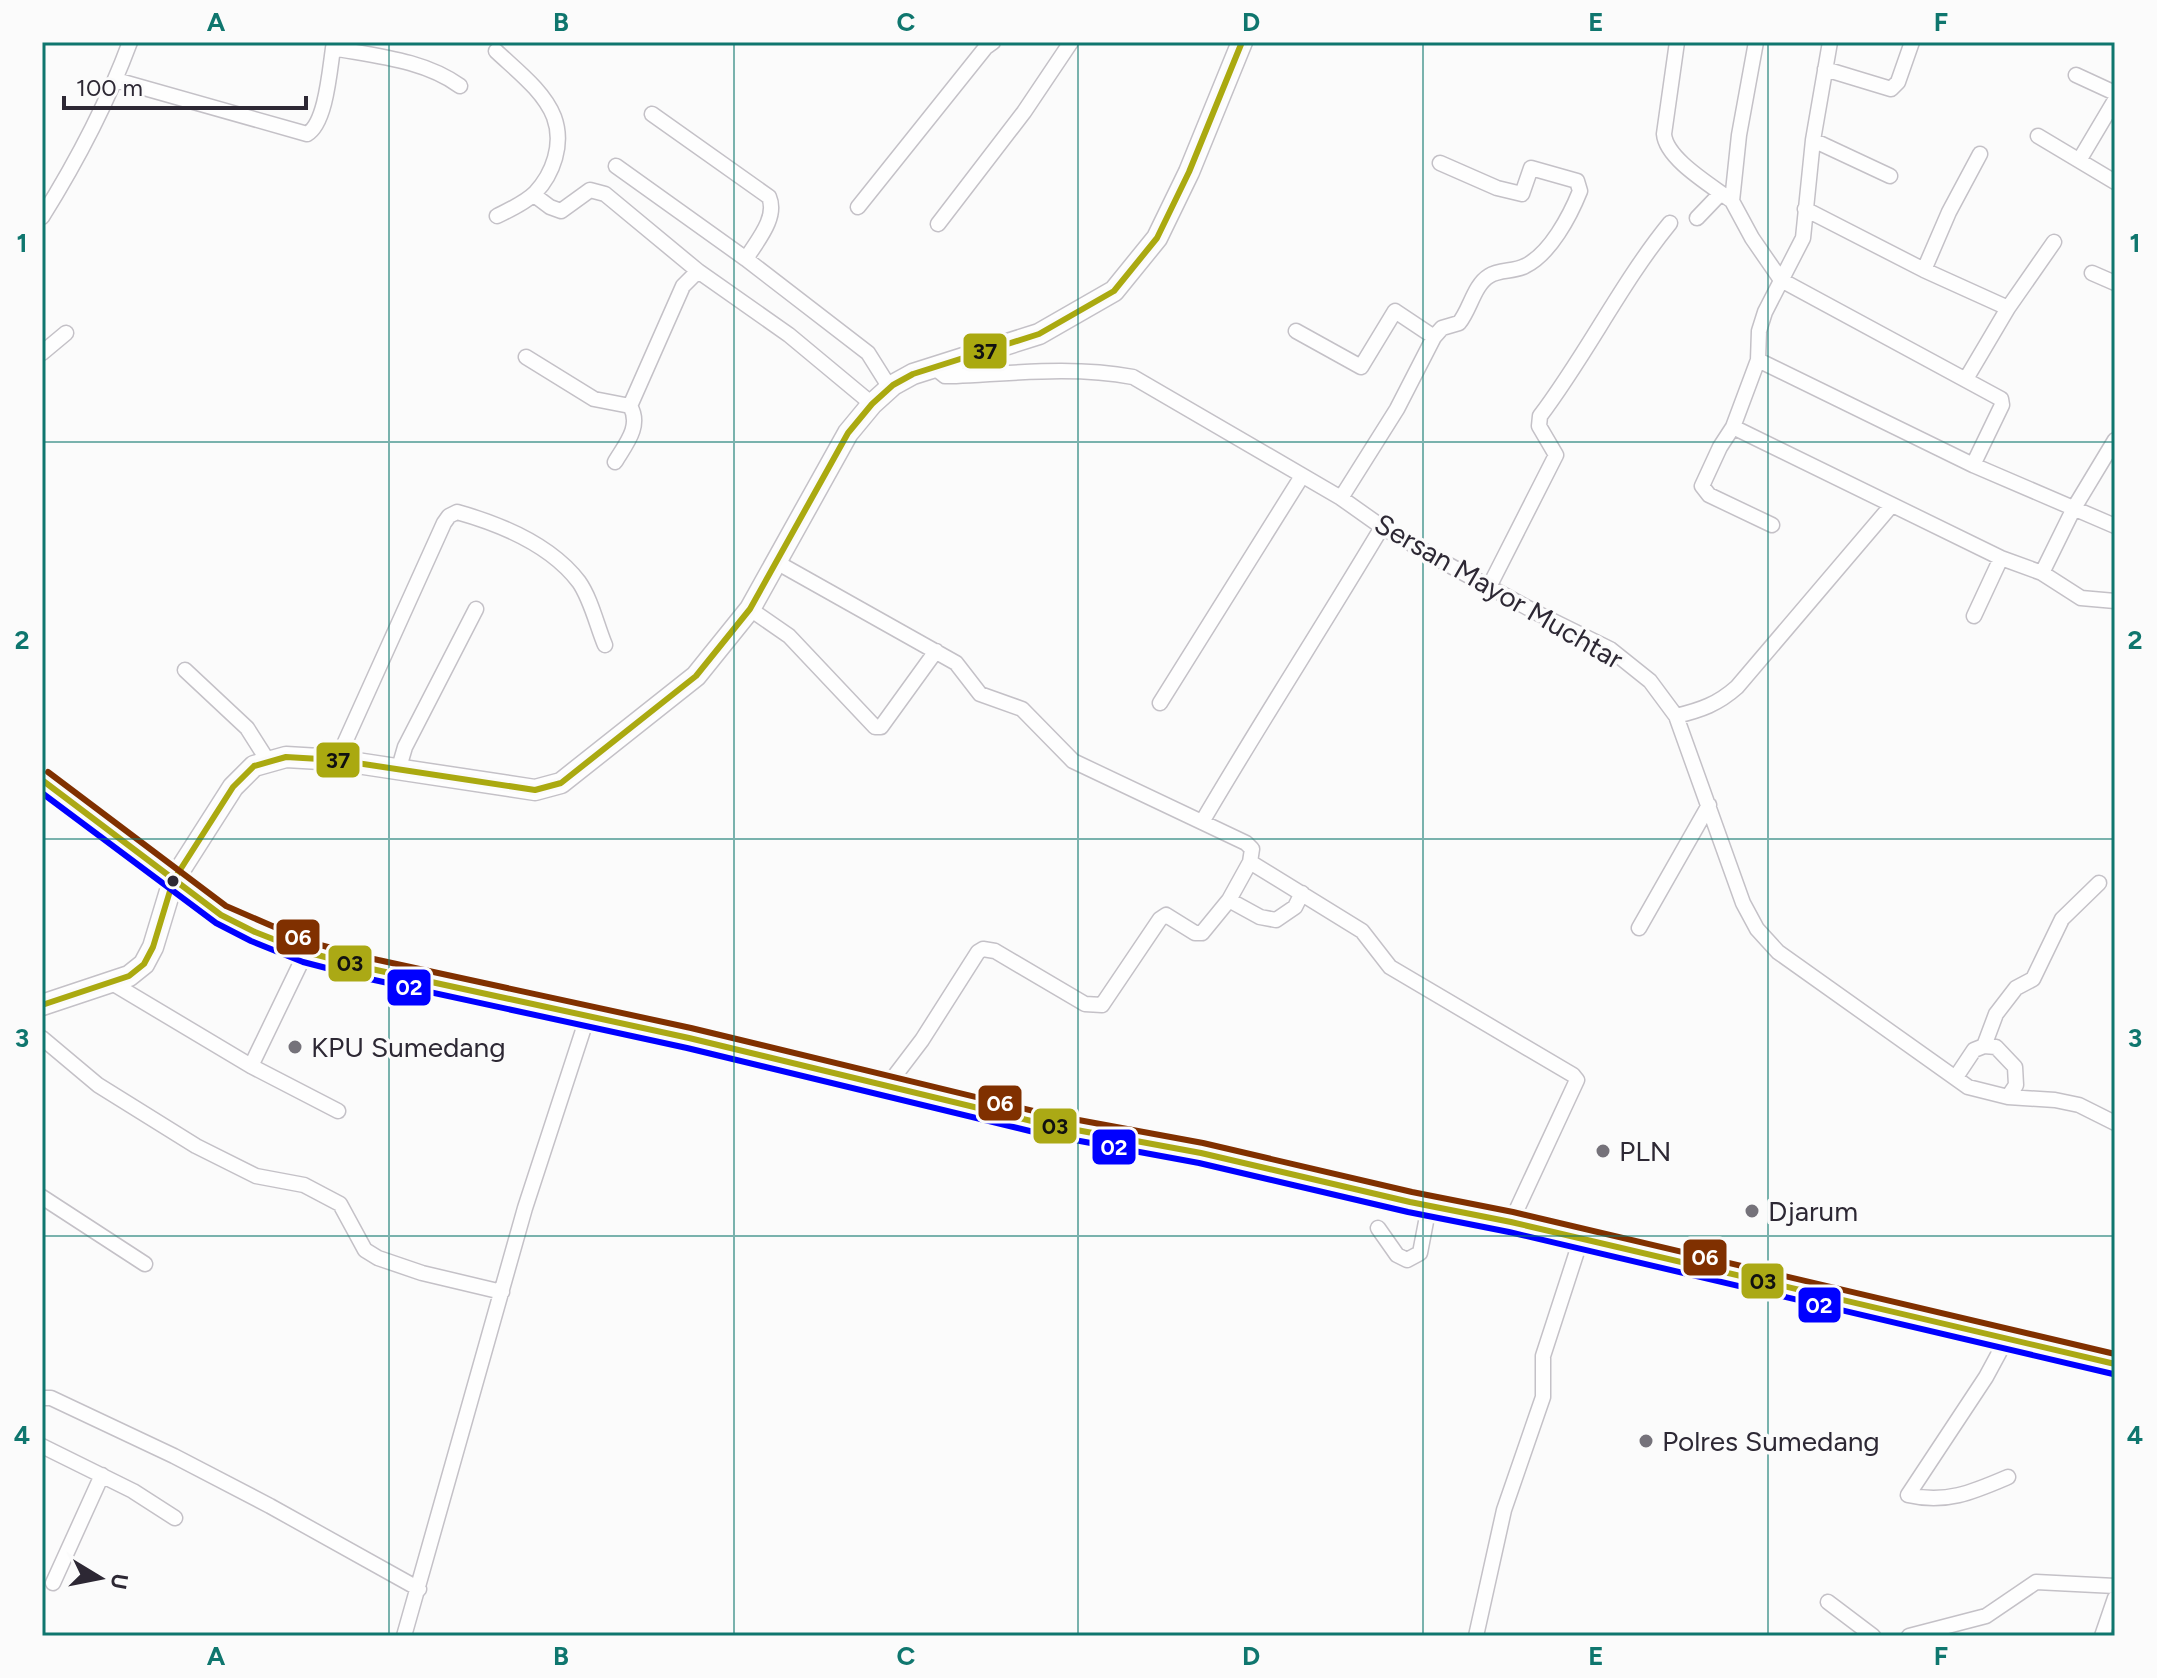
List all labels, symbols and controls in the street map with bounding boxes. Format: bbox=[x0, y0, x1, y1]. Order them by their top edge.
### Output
text: A bbox=[207, 6, 226, 38]
text: B bbox=[553, 6, 569, 38]
text: C bbox=[897, 6, 916, 38]
text: D bbox=[1242, 6, 1260, 38]
text: E bbox=[1588, 6, 1604, 38]
text: F bbox=[1934, 6, 1948, 38]
scale bar bbox=[64, 60, 306, 110]
text: 100 m bbox=[76, 73, 143, 102]
text: 1 bbox=[17, 227, 27, 259]
text: 1 bbox=[2130, 227, 2140, 259]
line badge: 37 bbox=[962, 332, 1008, 370]
text: 37 bbox=[973, 338, 997, 365]
street label: Sersan Mayor Muchtar bbox=[1369, 506, 1630, 676]
text: 2 bbox=[14, 624, 30, 656]
text: 2 bbox=[2127, 624, 2143, 656]
line badge: 37 bbox=[315, 741, 361, 779]
text: 37 bbox=[326, 747, 350, 774]
unlabelled marker bbox=[165, 873, 181, 889]
line badge: 06 bbox=[275, 918, 321, 956]
text: 06 bbox=[284, 924, 312, 951]
line badge: 03 bbox=[327, 944, 373, 983]
text: 03 bbox=[337, 950, 363, 977]
line badge: 02 bbox=[386, 968, 432, 1007]
text: 02 bbox=[396, 974, 423, 1001]
text: 3 bbox=[15, 1022, 29, 1054]
text: 3 bbox=[2128, 1022, 2142, 1054]
place label: KPU Sumedang bbox=[311, 1030, 506, 1064]
marker: KPU Sumedang bbox=[286, 1038, 304, 1056]
line badge: 06 bbox=[977, 1084, 1023, 1122]
text: 06 bbox=[986, 1090, 1014, 1117]
line badge: 03 bbox=[1032, 1107, 1078, 1145]
text: 03 bbox=[1042, 1113, 1068, 1140]
line badge: 02 bbox=[1091, 1128, 1137, 1166]
text: 02 bbox=[1101, 1134, 1128, 1161]
place label: PLN bbox=[1619, 1134, 1671, 1168]
marker: PLN bbox=[1594, 1142, 1612, 1160]
place label: Djarum bbox=[1768, 1194, 1858, 1228]
marker: Djarum bbox=[1743, 1202, 1761, 1220]
line badge: 06 bbox=[1682, 1238, 1728, 1277]
text: 06 bbox=[1691, 1244, 1719, 1271]
line badge: 03 bbox=[1740, 1262, 1785, 1300]
text: 03 bbox=[1750, 1268, 1776, 1295]
line badge: 02 bbox=[1797, 1286, 1842, 1324]
text: 02 bbox=[1806, 1292, 1833, 1319]
text: 4 bbox=[14, 1419, 30, 1451]
text: 4 bbox=[2127, 1419, 2143, 1451]
place label: Polres Sumedang bbox=[1662, 1424, 1880, 1458]
marker: Polres Sumedang bbox=[1637, 1432, 1655, 1450]
north arrow bbox=[60, 1538, 140, 1618]
text: U bbox=[105, 1571, 134, 1591]
text: A bbox=[207, 1640, 226, 1672]
text: B bbox=[553, 1640, 569, 1672]
text: C bbox=[897, 1640, 916, 1672]
text: D bbox=[1242, 1640, 1260, 1672]
text: E bbox=[1588, 1640, 1604, 1672]
text: F bbox=[1934, 1640, 1948, 1672]

